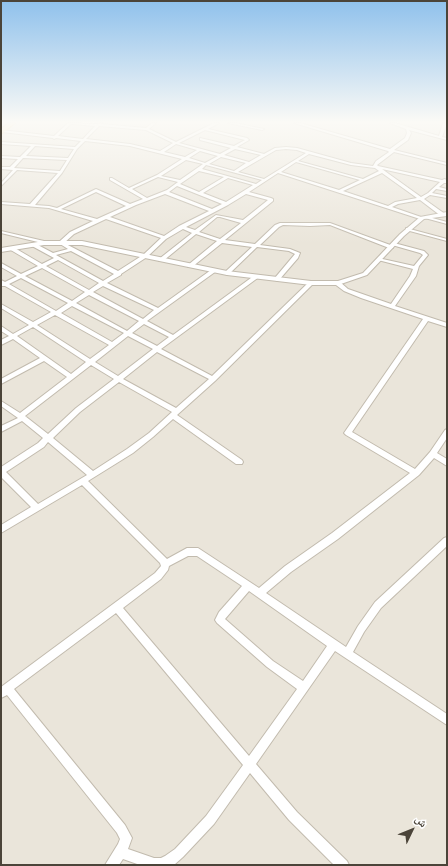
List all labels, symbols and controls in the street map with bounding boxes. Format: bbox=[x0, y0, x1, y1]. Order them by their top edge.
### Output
north arrow bbox=[392, 810, 432, 850]
text: ش bbox=[412, 812, 431, 831]

